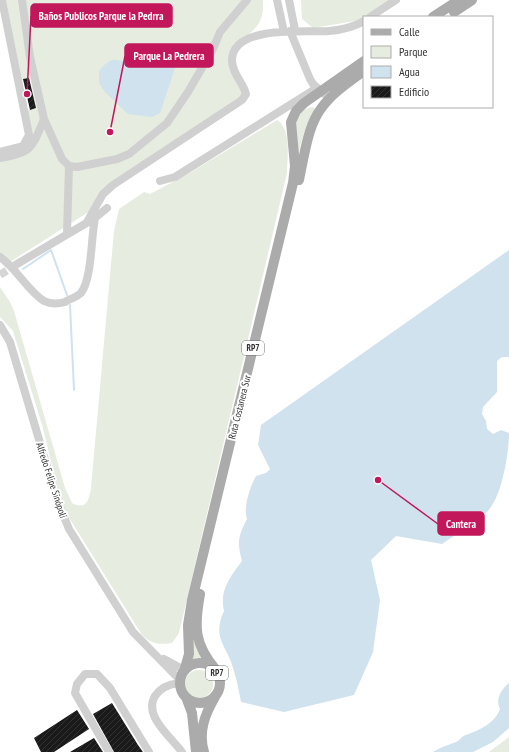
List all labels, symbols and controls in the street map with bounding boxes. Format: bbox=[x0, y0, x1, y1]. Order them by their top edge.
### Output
callout: Baños Publicos Parque la Pedrra bbox=[31, 4, 172, 27]
text: Baños Publicos Parque la Pedrra bbox=[39, 9, 164, 23]
legend bbox=[363, 16, 493, 108]
text: Calle bbox=[399, 24, 420, 39]
callout: Parque La Pedrera bbox=[125, 44, 213, 67]
text: Parque bbox=[399, 44, 428, 59]
text: Parque La Pedrera bbox=[133, 49, 205, 63]
text: Agua bbox=[399, 64, 420, 79]
text: Edificio bbox=[399, 84, 429, 99]
road number: RP7 bbox=[242, 341, 264, 355]
street label: Ruta Costanera Sur bbox=[225, 374, 254, 440]
street label: Alfredo Felipe Sinópoli bbox=[33, 441, 70, 520]
callout: Cantera bbox=[438, 512, 484, 535]
text: Cantera bbox=[446, 517, 476, 531]
road number: RP7 bbox=[206, 666, 228, 680]

